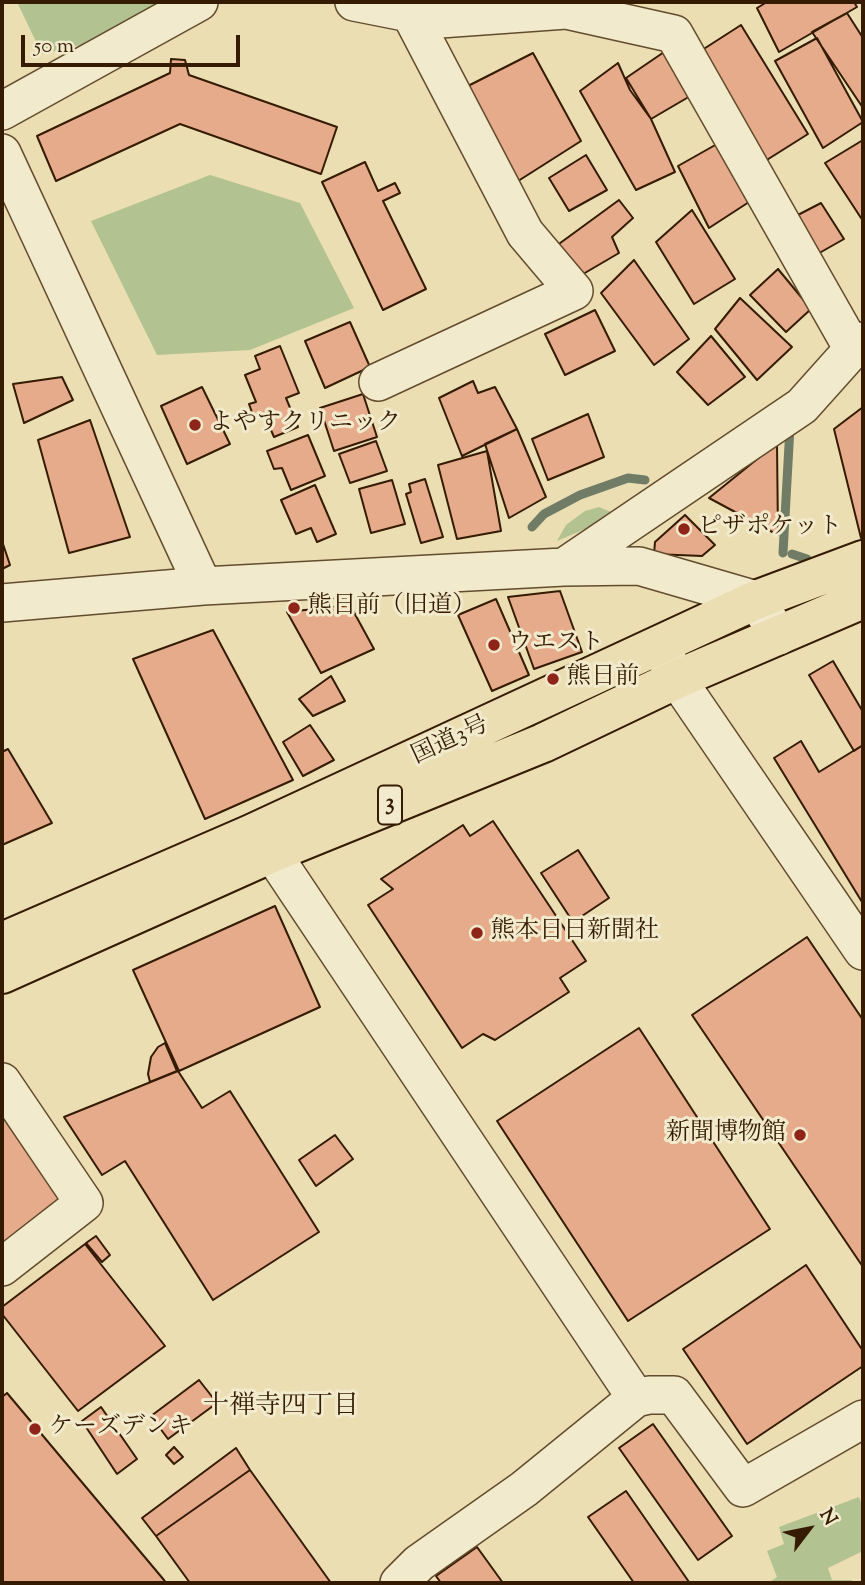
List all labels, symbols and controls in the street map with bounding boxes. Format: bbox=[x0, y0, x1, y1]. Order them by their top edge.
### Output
scale bar bbox=[24, 21, 243, 65]
text: 50 m bbox=[34, 32, 74, 62]
place label: よやすクリニック bbox=[209, 411, 401, 439]
marker: よやすクリニック bbox=[187, 417, 203, 433]
place label: ピザポケット bbox=[698, 515, 842, 543]
marker: ピザポケット bbox=[676, 521, 692, 537]
place label: 熊日前（旧道） bbox=[308, 594, 476, 622]
marker: 熊日前（旧道） bbox=[286, 600, 302, 616]
place label: ウエスト bbox=[508, 631, 604, 659]
marker: ウエスト bbox=[486, 637, 502, 653]
place label: 熊日前 bbox=[567, 665, 639, 693]
marker: 熊日前 bbox=[545, 671, 561, 687]
street label: 国道3号 bbox=[408, 712, 494, 772]
road number: 3 bbox=[378, 786, 402, 824]
place label: 熊本日日新聞社 bbox=[491, 919, 659, 947]
marker: 熊本日日新聞社 bbox=[469, 925, 485, 941]
place label: 新聞博物館 bbox=[666, 1121, 786, 1149]
marker: 新聞博物館 bbox=[792, 1127, 808, 1143]
district label: 十禅寺四丁目 bbox=[203, 1393, 359, 1425]
place label: ケーズデンキ bbox=[49, 1415, 193, 1443]
marker: ケーズデンキ bbox=[27, 1421, 43, 1437]
north arrow bbox=[774, 1494, 844, 1564]
text: N bbox=[812, 1504, 843, 1531]

